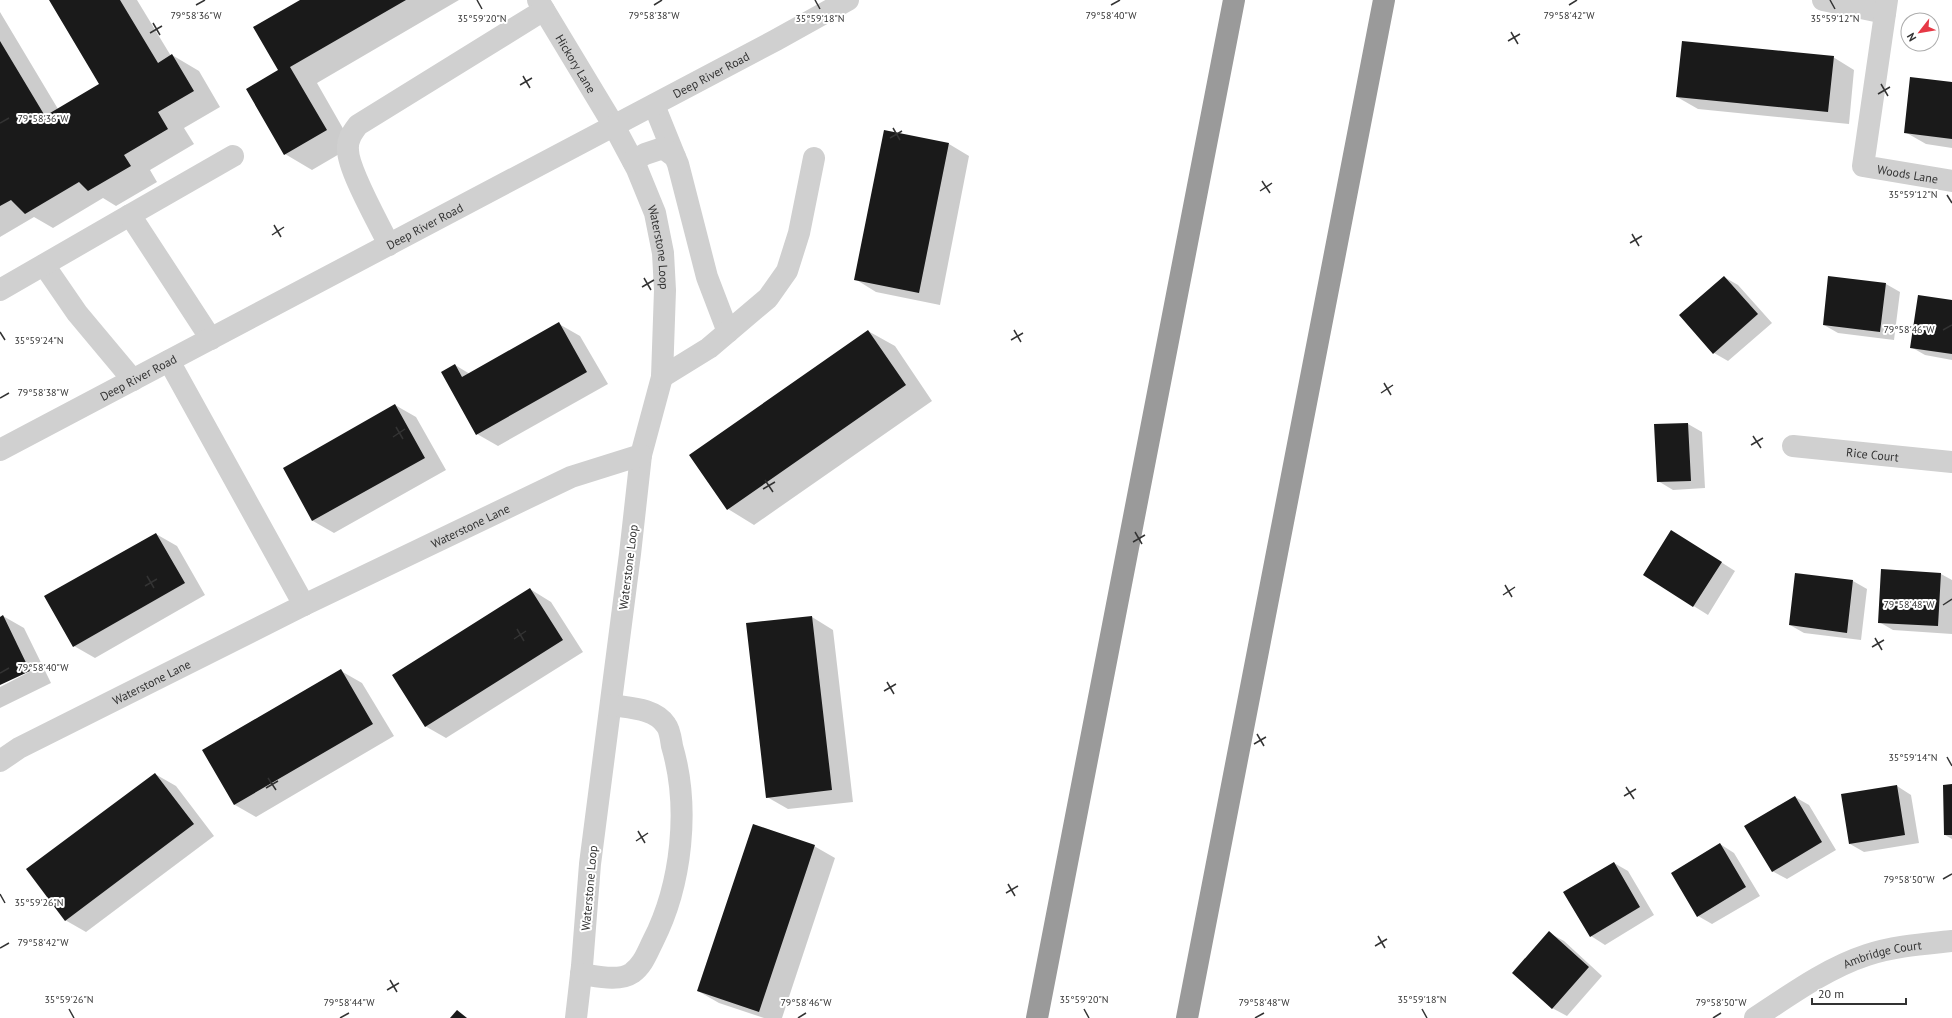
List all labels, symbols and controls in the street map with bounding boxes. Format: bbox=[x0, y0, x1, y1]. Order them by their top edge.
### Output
text: 79°58'36"W bbox=[170, 9, 222, 22]
text: 79°58'38"W bbox=[628, 9, 680, 22]
text: 79°58'40"W bbox=[1085, 9, 1137, 22]
text: 79°58'42"W bbox=[1543, 9, 1595, 22]
text: 35°59'20"N bbox=[457, 12, 507, 25]
text: 35°59'18"N bbox=[795, 12, 845, 25]
text: 35°59'12"N bbox=[1810, 12, 1860, 25]
north arrow bbox=[1900, 12, 1940, 52]
text: N bbox=[1904, 30, 1919, 44]
street label: Hickory Lane bbox=[553, 31, 600, 95]
street label: Deep River Road bbox=[670, 48, 752, 101]
text: 79°58'36"W bbox=[17, 112, 69, 125]
street label: Woods Lane bbox=[1876, 161, 1939, 186]
text: 35°59'12"N bbox=[1888, 188, 1938, 201]
street label: Deep River Road bbox=[384, 199, 465, 252]
street label: Waterstone Loop bbox=[645, 202, 672, 290]
text: 79°58'46"W bbox=[1883, 323, 1935, 336]
text: 35°59'24"N bbox=[14, 334, 64, 347]
street label: Deep River Road bbox=[97, 351, 179, 403]
text: 79°58'38"W bbox=[17, 386, 69, 399]
street label: Rice Court bbox=[1846, 444, 1900, 464]
street label: Waterstone Lane bbox=[428, 500, 512, 551]
street label: Waterstone Loop bbox=[615, 524, 641, 610]
text: 79°58'48"W bbox=[1883, 598, 1935, 611]
street label: Waterstone Lane bbox=[110, 656, 193, 708]
text: 79°58'40"W bbox=[17, 661, 69, 674]
text: 35°59'14"N bbox=[1888, 751, 1938, 764]
street label: Waterstone Loop bbox=[578, 845, 600, 931]
text: 79°58'50"W bbox=[1883, 873, 1935, 886]
text: 35°59'26"N bbox=[14, 896, 64, 909]
text: 79°58'42"W bbox=[17, 936, 69, 949]
street label: Ambridge Court bbox=[1840, 937, 1922, 971]
scale bar bbox=[1812, 980, 1906, 1006]
text: 20 m bbox=[1818, 986, 1844, 1001]
text: 35°59'26"N bbox=[44, 993, 94, 1006]
text: 35°59'20"N bbox=[1059, 993, 1109, 1006]
text: 35°59'18"N bbox=[1397, 993, 1447, 1006]
text: 79°58'44"W bbox=[323, 996, 375, 1009]
text: 79°58'46"W bbox=[780, 996, 832, 1009]
text: 79°58'48"W bbox=[1238, 996, 1290, 1009]
text: 79°58'50"W bbox=[1695, 996, 1747, 1009]

